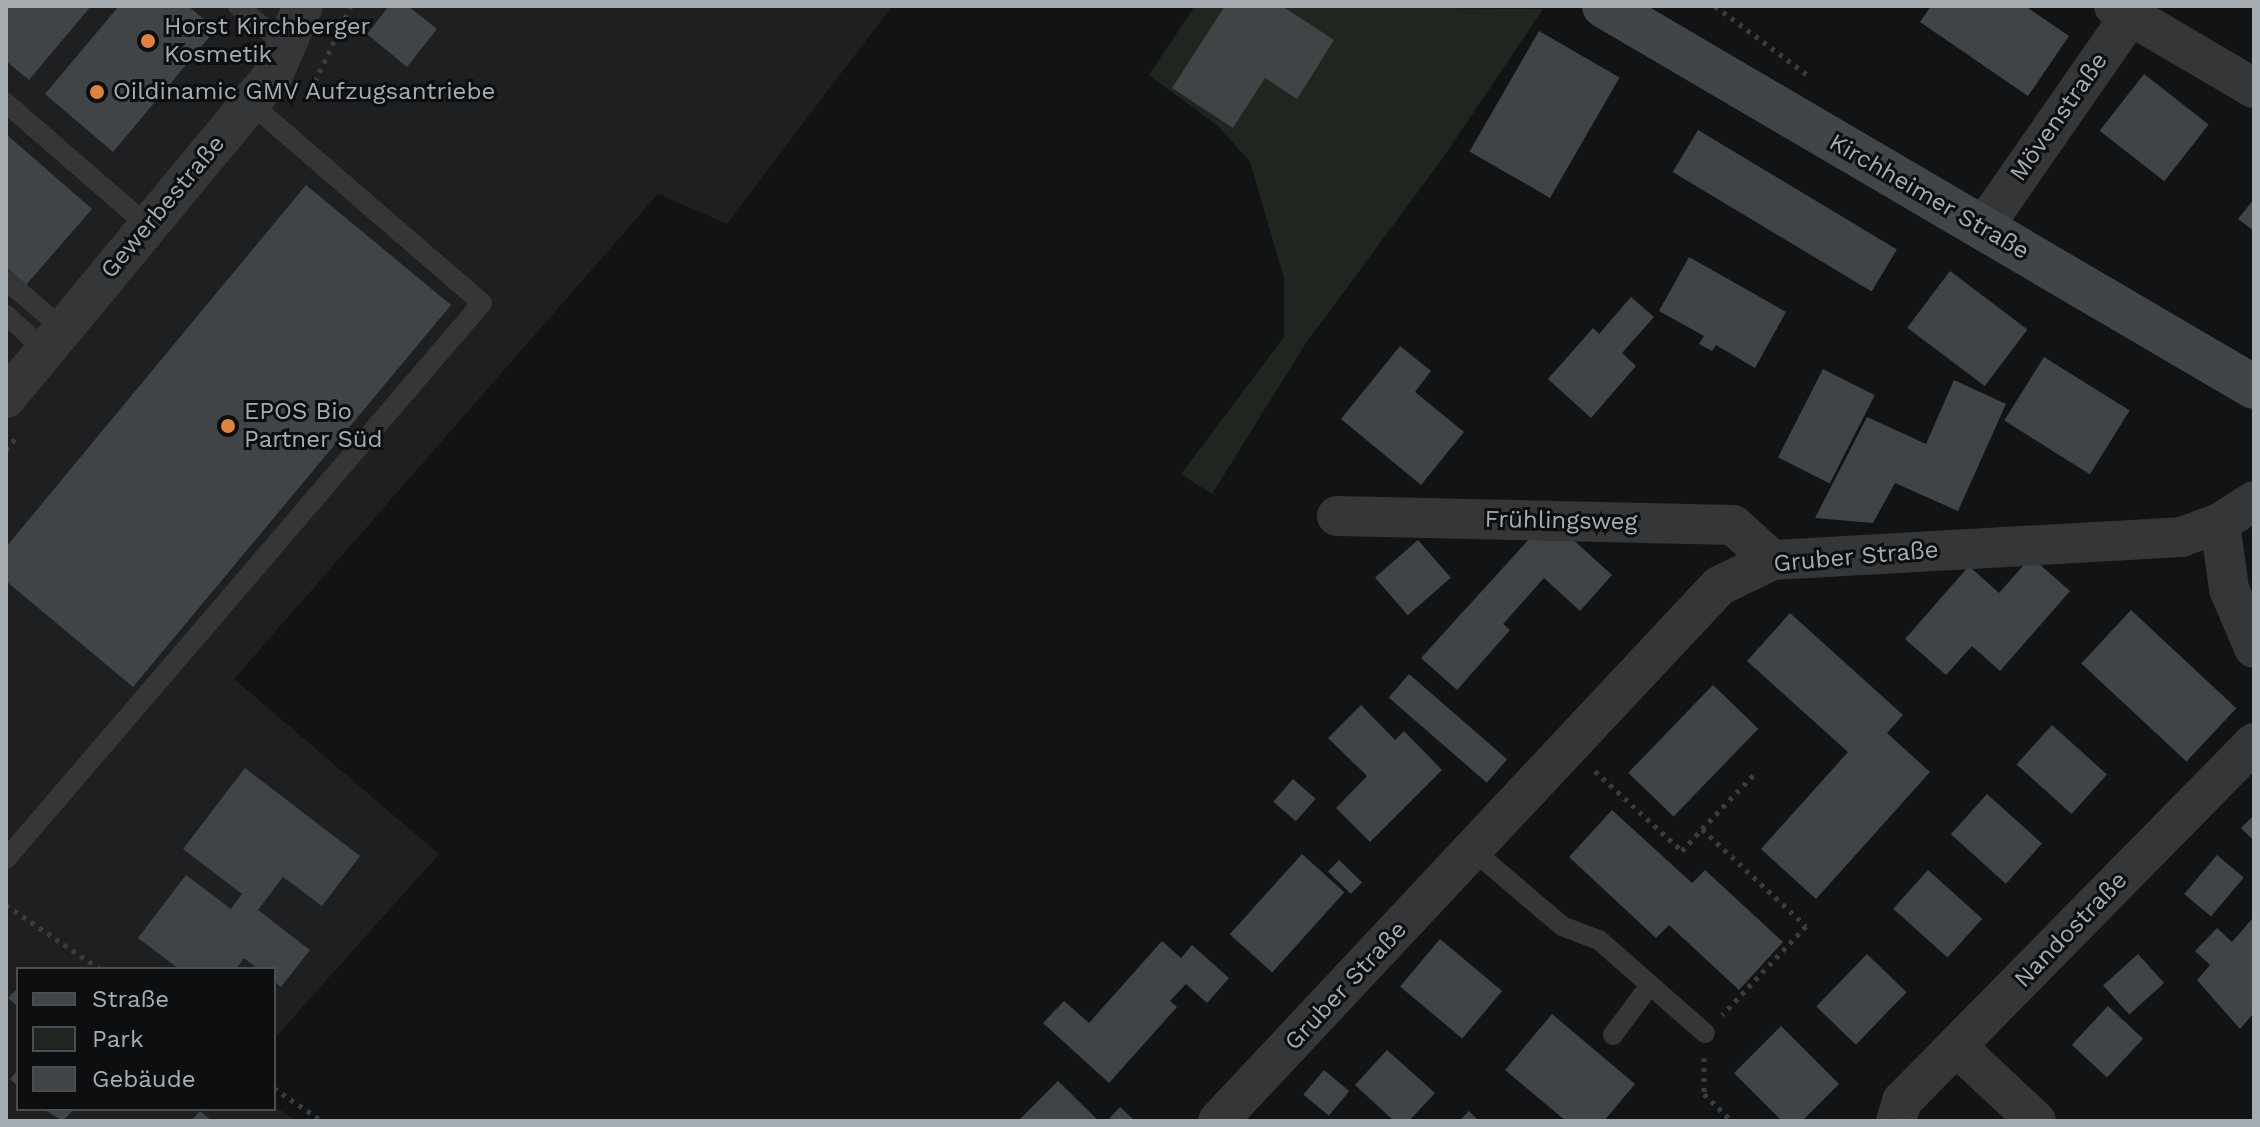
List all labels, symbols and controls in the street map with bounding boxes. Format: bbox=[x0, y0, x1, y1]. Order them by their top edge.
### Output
place label: Horst Kirchberger Kosmetik bbox=[164, 13, 370, 69]
marker: Horst Kirchberger Kosmetik bbox=[139, 32, 157, 50]
street label: Mövenstraße bbox=[2004, 47, 2114, 187]
place label: Oildinamic GMV Aufzugsantriebe bbox=[113, 78, 497, 106]
marker: Oildinamic GMV Aufzugsantriebe bbox=[88, 83, 106, 101]
street label: Kirchheimer Straße bbox=[1824, 128, 2034, 266]
street label: Gewerbestraße bbox=[95, 130, 231, 284]
place label: EPOS Bio Partner Süd bbox=[244, 398, 383, 454]
marker: EPOS Bio Partner Süd bbox=[219, 417, 237, 435]
street label: Frühlingsweg bbox=[1484, 505, 1638, 537]
street label: Gruber Straße bbox=[1772, 535, 1940, 579]
street label: Nandostraße bbox=[2009, 866, 2133, 994]
street label: Gruber Straße bbox=[1279, 915, 1413, 1057]
legend bbox=[16, 967, 276, 1111]
text: Straße bbox=[92, 985, 169, 1013]
text: Park bbox=[92, 1025, 144, 1053]
text: Gebäude bbox=[92, 1065, 196, 1093]

